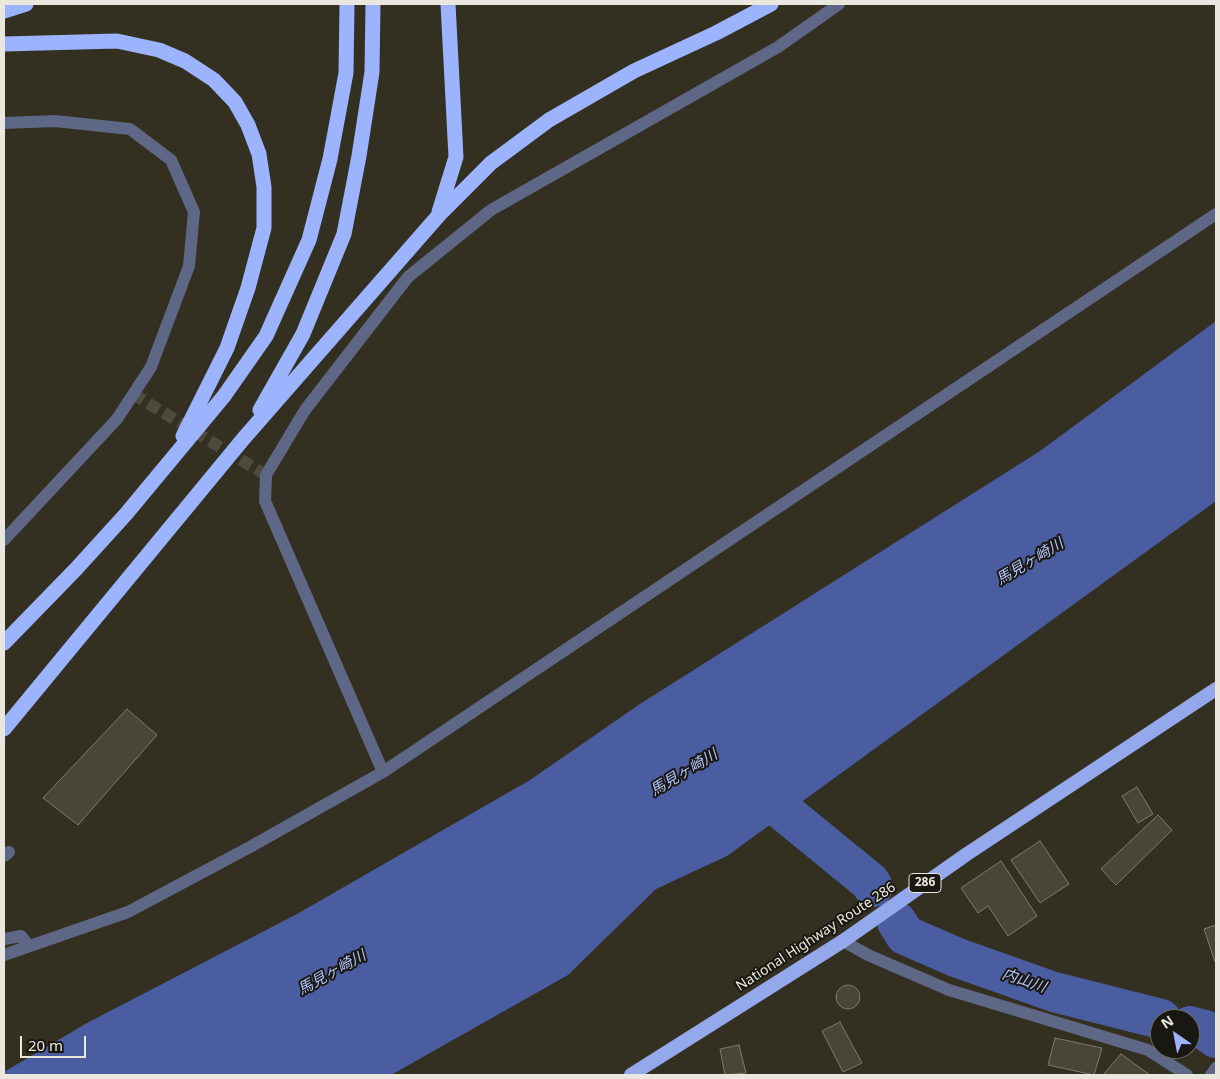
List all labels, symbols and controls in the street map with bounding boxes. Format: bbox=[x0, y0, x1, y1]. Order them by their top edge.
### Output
water label: 馬見ヶ崎川 bbox=[993, 535, 1067, 589]
water label: 馬見ヶ崎川 bbox=[647, 746, 721, 800]
road number: 286 bbox=[909, 874, 941, 892]
street label: National Highway Route 286 bbox=[733, 879, 899, 995]
water label: 馬見ヶ崎川 bbox=[295, 947, 369, 999]
water label: 内山川 bbox=[1000, 965, 1048, 997]
north arrow bbox=[1150, 1009, 1200, 1059]
text: N bbox=[1157, 1011, 1177, 1033]
scale bar bbox=[22, 1026, 89, 1058]
text: 20 m bbox=[28, 1035, 63, 1055]

